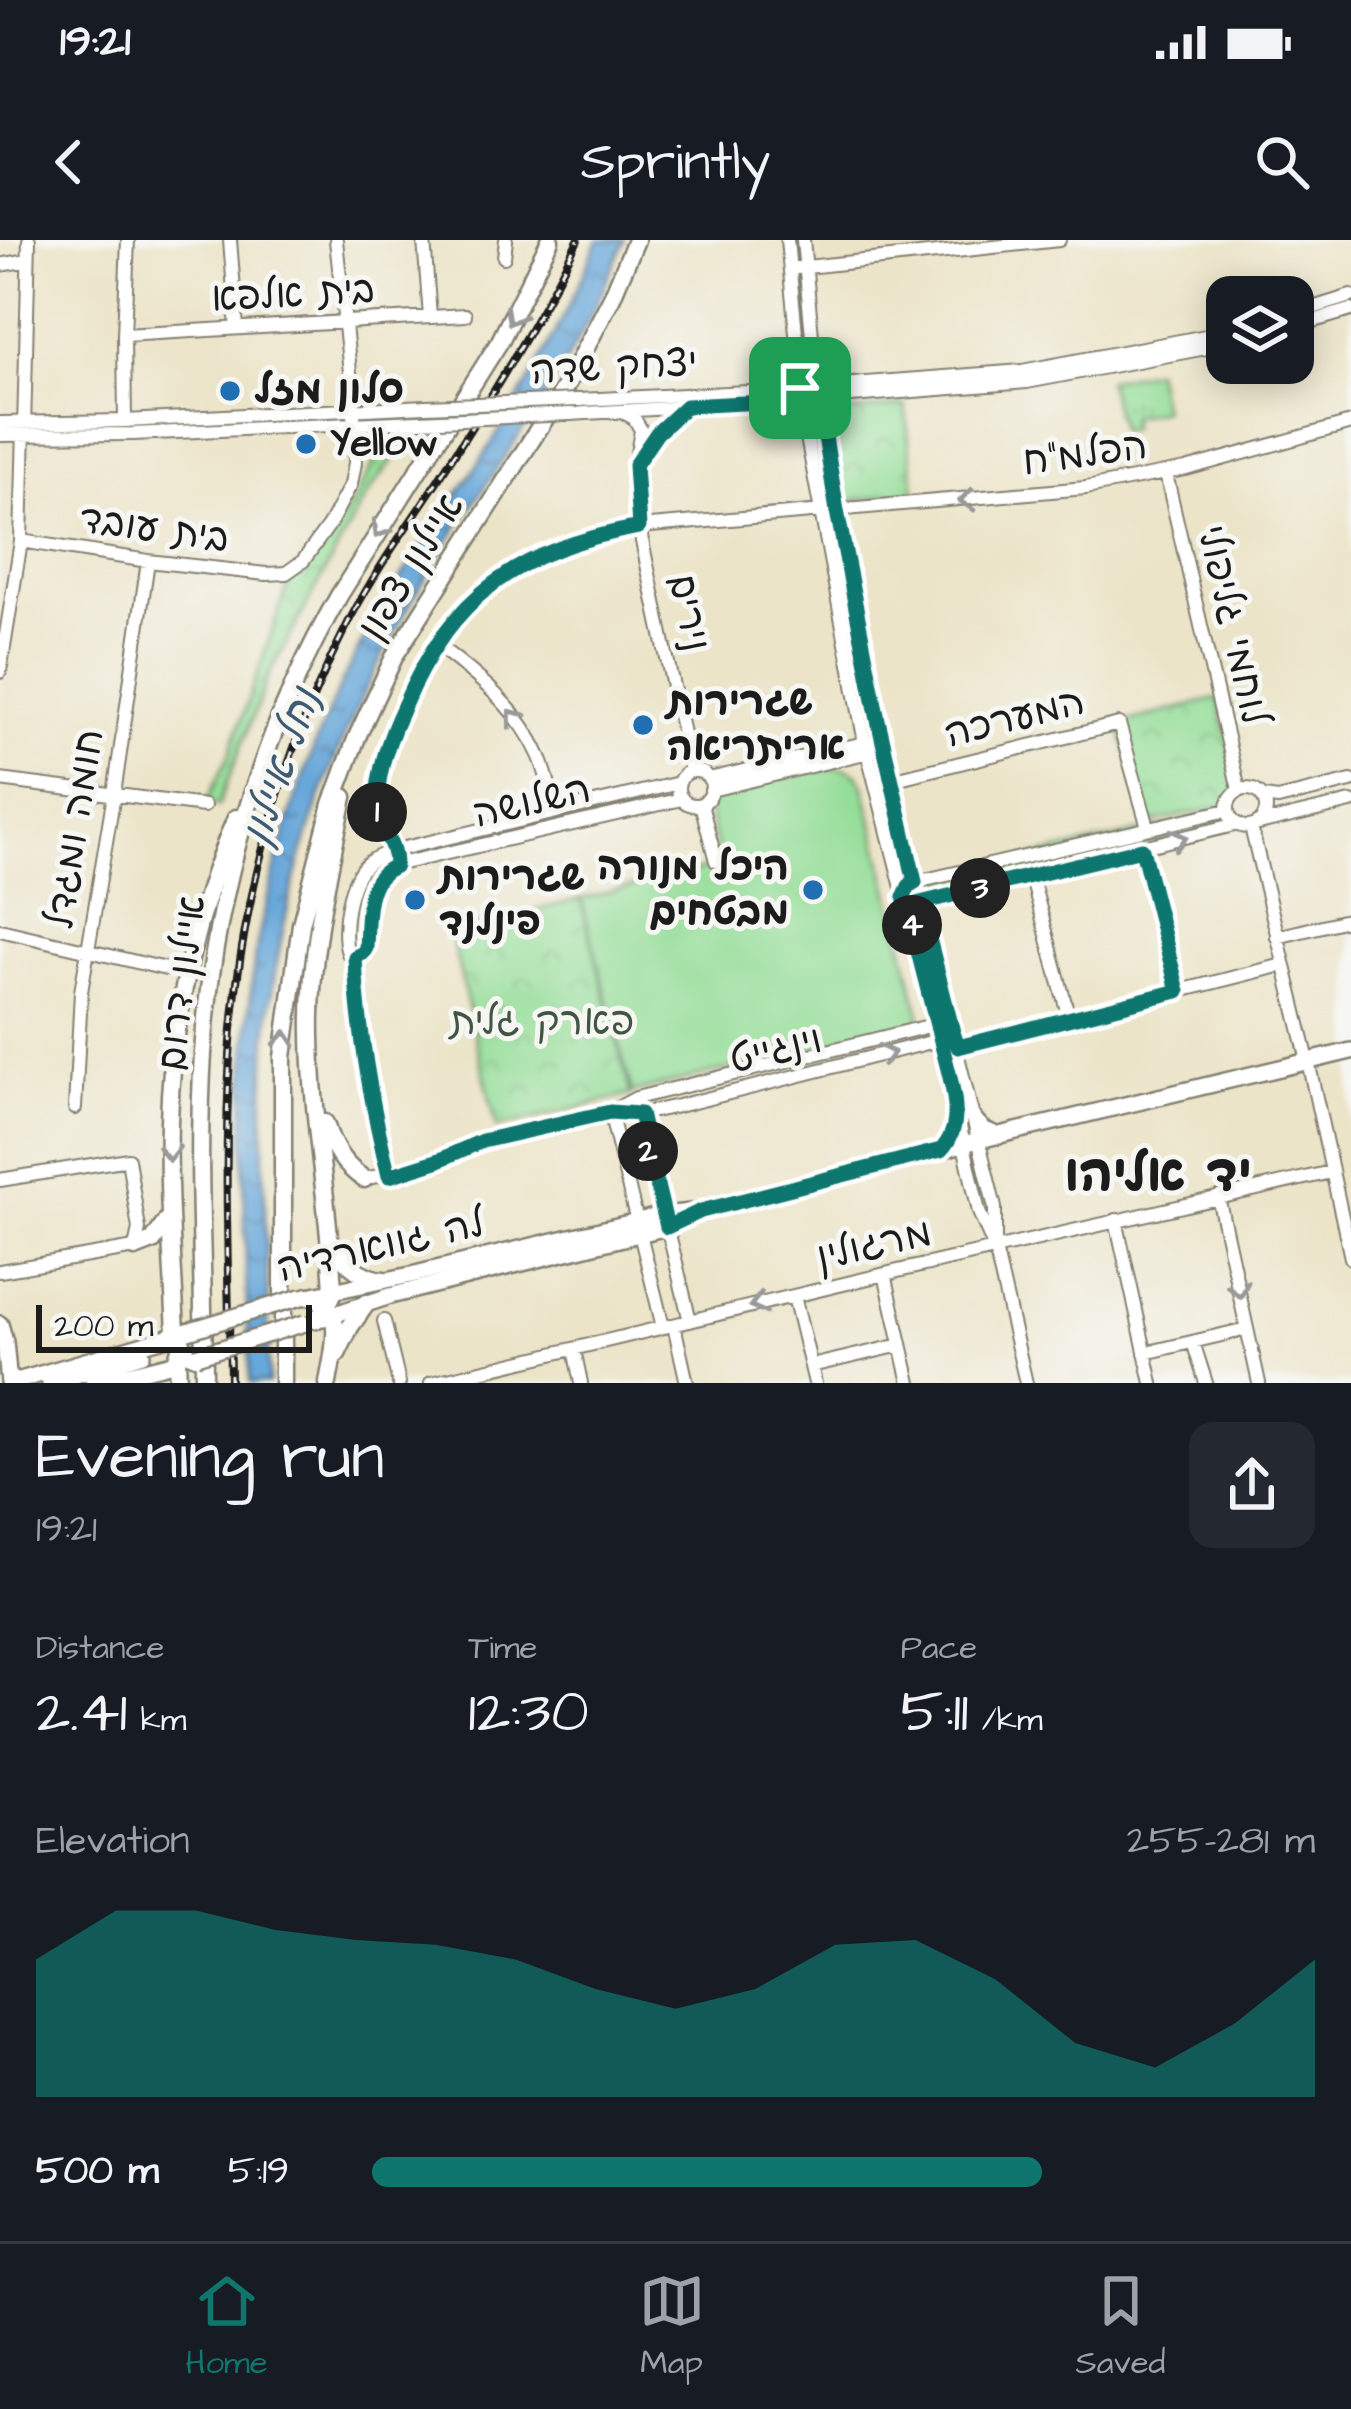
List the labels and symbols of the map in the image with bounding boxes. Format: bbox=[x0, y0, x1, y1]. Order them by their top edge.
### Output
street label: בית אלפא bbox=[210, 264, 376, 326]
one-way arrow bbox=[504, 304, 527, 325]
street label: יצחק שדה bbox=[529, 337, 699, 399]
pin bbox=[749, 337, 851, 439]
place label: סלון מזל bbox=[254, 364, 404, 418]
marker: סלון מזל bbox=[217, 378, 243, 404]
place label: Yellow bbox=[330, 417, 438, 471]
street label: הפלמ"ח bbox=[1019, 420, 1151, 490]
marker: Yellow bbox=[293, 431, 319, 457]
street label: איילון צפון bbox=[346, 484, 478, 650]
one-way arrow bbox=[957, 487, 976, 512]
street label: בית עובד bbox=[76, 493, 232, 567]
one-way arrow bbox=[372, 517, 394, 539]
street label: לוחמי גליפולי bbox=[1183, 520, 1282, 732]
street label: נירים bbox=[654, 569, 722, 657]
place label: שגרירות אריתריאה bbox=[664, 676, 845, 775]
street label: המערכה bbox=[939, 676, 1091, 762]
water label: נחל איילון bbox=[228, 679, 337, 853]
one-way arrow bbox=[507, 708, 528, 730]
marker: שגרירות אריתריאה bbox=[630, 712, 656, 738]
street label: חומה ומגדל bbox=[34, 725, 118, 933]
street label: השלושה bbox=[468, 763, 596, 843]
pin: 1 bbox=[347, 782, 407, 842]
one-way arrow bbox=[1169, 828, 1189, 853]
place label: היכל מנורה מבטחים bbox=[597, 841, 789, 940]
place label: שגרירות פינלנד bbox=[436, 851, 585, 950]
pin: 3 bbox=[950, 858, 1010, 918]
marker: היכל מנורה מבטחים bbox=[800, 877, 826, 903]
marker: שגרירות פינלנד bbox=[402, 887, 428, 913]
street label: איילון דרום bbox=[145, 892, 221, 1074]
pin: 4 bbox=[882, 895, 942, 955]
park label: פארק גלית bbox=[448, 996, 634, 1050]
street label: וינגייט bbox=[724, 1013, 828, 1089]
one-way arrow bbox=[272, 1029, 297, 1048]
one-way arrow bbox=[877, 1043, 897, 1068]
pin: 2 bbox=[618, 1121, 678, 1181]
district label: יד אליהו bbox=[1064, 1140, 1252, 1211]
one-way arrow bbox=[156, 1145, 182, 1163]
street label: לה גווארדיה bbox=[272, 1197, 492, 1297]
street label: מרגולין bbox=[811, 1207, 937, 1285]
one-way arrow bbox=[1225, 1280, 1250, 1300]
one-way arrow bbox=[749, 1290, 769, 1315]
scale bar bbox=[36, 1299, 312, 1352]

